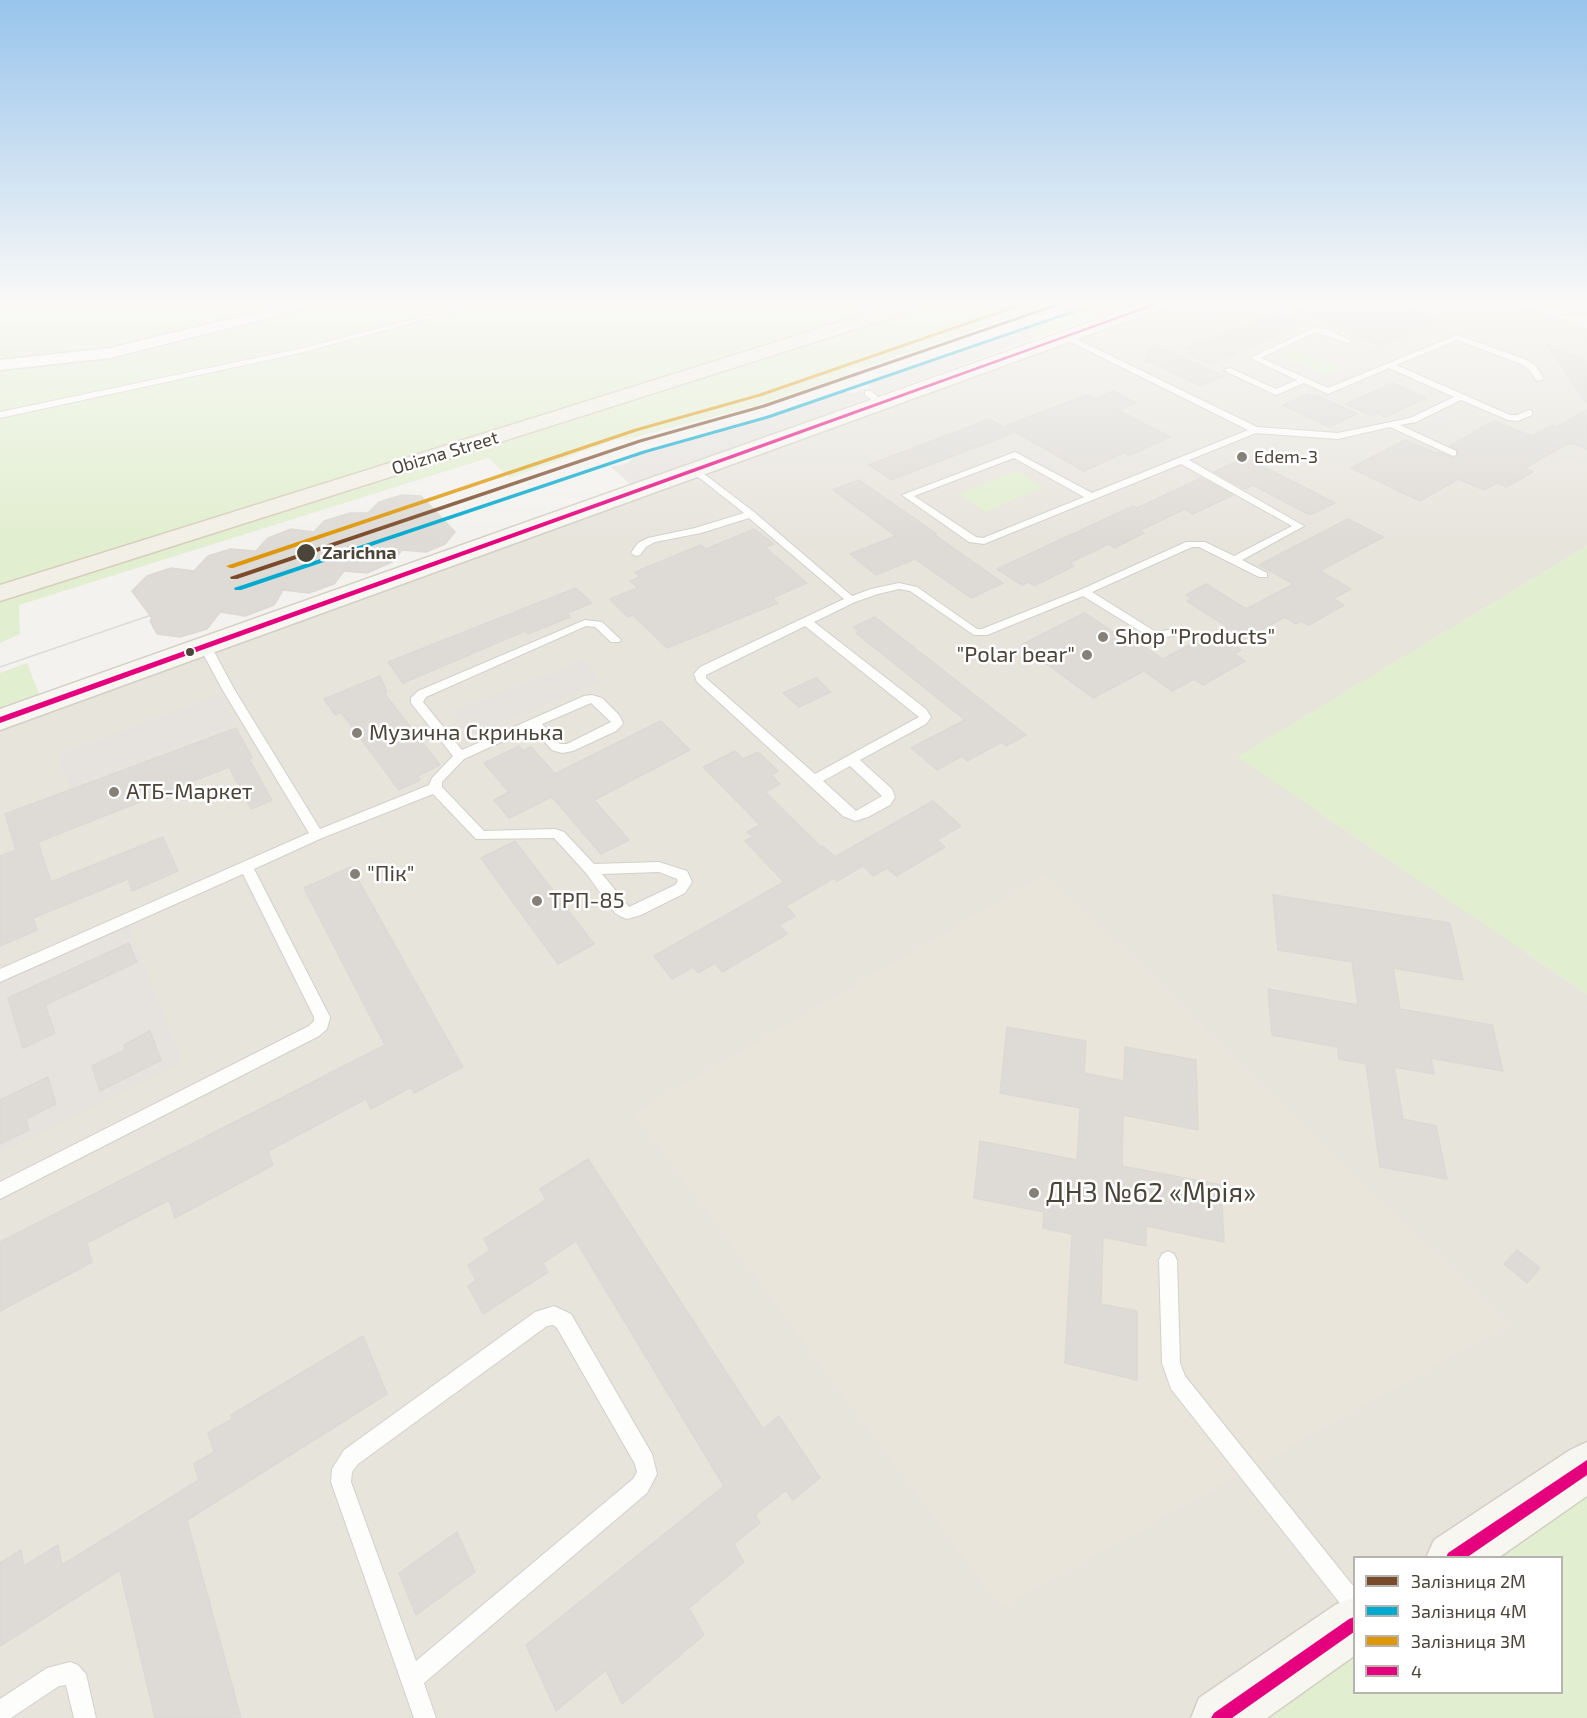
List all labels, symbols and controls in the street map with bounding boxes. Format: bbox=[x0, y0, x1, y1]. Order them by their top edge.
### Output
street label: Obizna Street bbox=[389, 427, 501, 479]
place label: Edem-3 bbox=[1254, 446, 1318, 468]
marker: Edem-3 bbox=[1235, 450, 1249, 464]
marker: Zarichna bbox=[295, 542, 317, 564]
place label: Zarichna bbox=[322, 542, 397, 564]
place label: Shop "Products" bbox=[1115, 624, 1275, 650]
marker: Shop "Products" bbox=[1096, 630, 1110, 644]
place label: "Polar bear" bbox=[957, 642, 1075, 668]
unlabelled marker bbox=[184, 646, 196, 658]
marker: "Polar bear" bbox=[1080, 648, 1094, 662]
place label: Музична Скринька bbox=[369, 720, 564, 746]
marker: Музична Скринька bbox=[350, 726, 364, 740]
place label: АТБ-Маркет bbox=[126, 779, 252, 805]
marker: АТБ-Маркет bbox=[107, 785, 121, 799]
place label: "Пік" bbox=[367, 861, 415, 887]
marker: "Пік" bbox=[348, 867, 362, 881]
place label: ТРП-85 bbox=[549, 888, 625, 914]
marker: ТРП-85 bbox=[530, 894, 544, 908]
place label: ДНЗ №62 «Мрія» bbox=[1046, 1177, 1256, 1209]
marker: ДНЗ №62 «Мрія» bbox=[1027, 1186, 1041, 1200]
legend bbox=[1353, 1556, 1563, 1694]
text: Залізниця 2М bbox=[1411, 1570, 1526, 1592]
text: Залізниця 4М bbox=[1411, 1600, 1527, 1622]
text: Залізниця 3М bbox=[1411, 1630, 1526, 1652]
text: 4 bbox=[1411, 1660, 1422, 1682]

